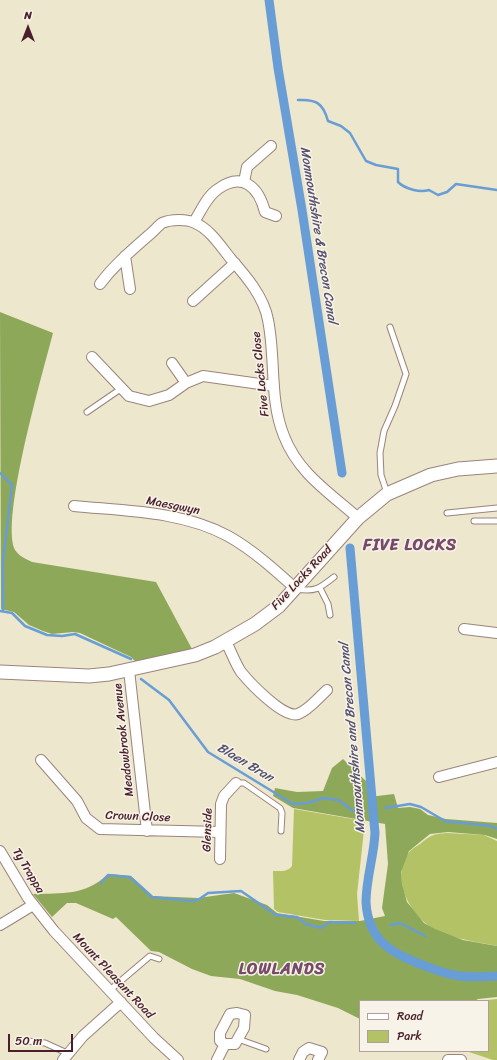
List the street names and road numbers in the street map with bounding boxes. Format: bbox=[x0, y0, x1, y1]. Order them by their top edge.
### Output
street label: Five Locks Close bbox=[249, 331, 273, 417]
street label: Maesgwyn bbox=[145, 494, 201, 518]
street label: Five Locks Road bbox=[269, 543, 335, 613]
street label: Meadowbrook Avenue bbox=[111, 683, 137, 797]
street label: Glenside bbox=[200, 808, 216, 852]
street label: Crown Close bbox=[105, 809, 171, 825]
street label: Ty Trappa bbox=[9, 846, 47, 896]
street label: Mount Pleasant Road bbox=[69, 930, 157, 1022]

